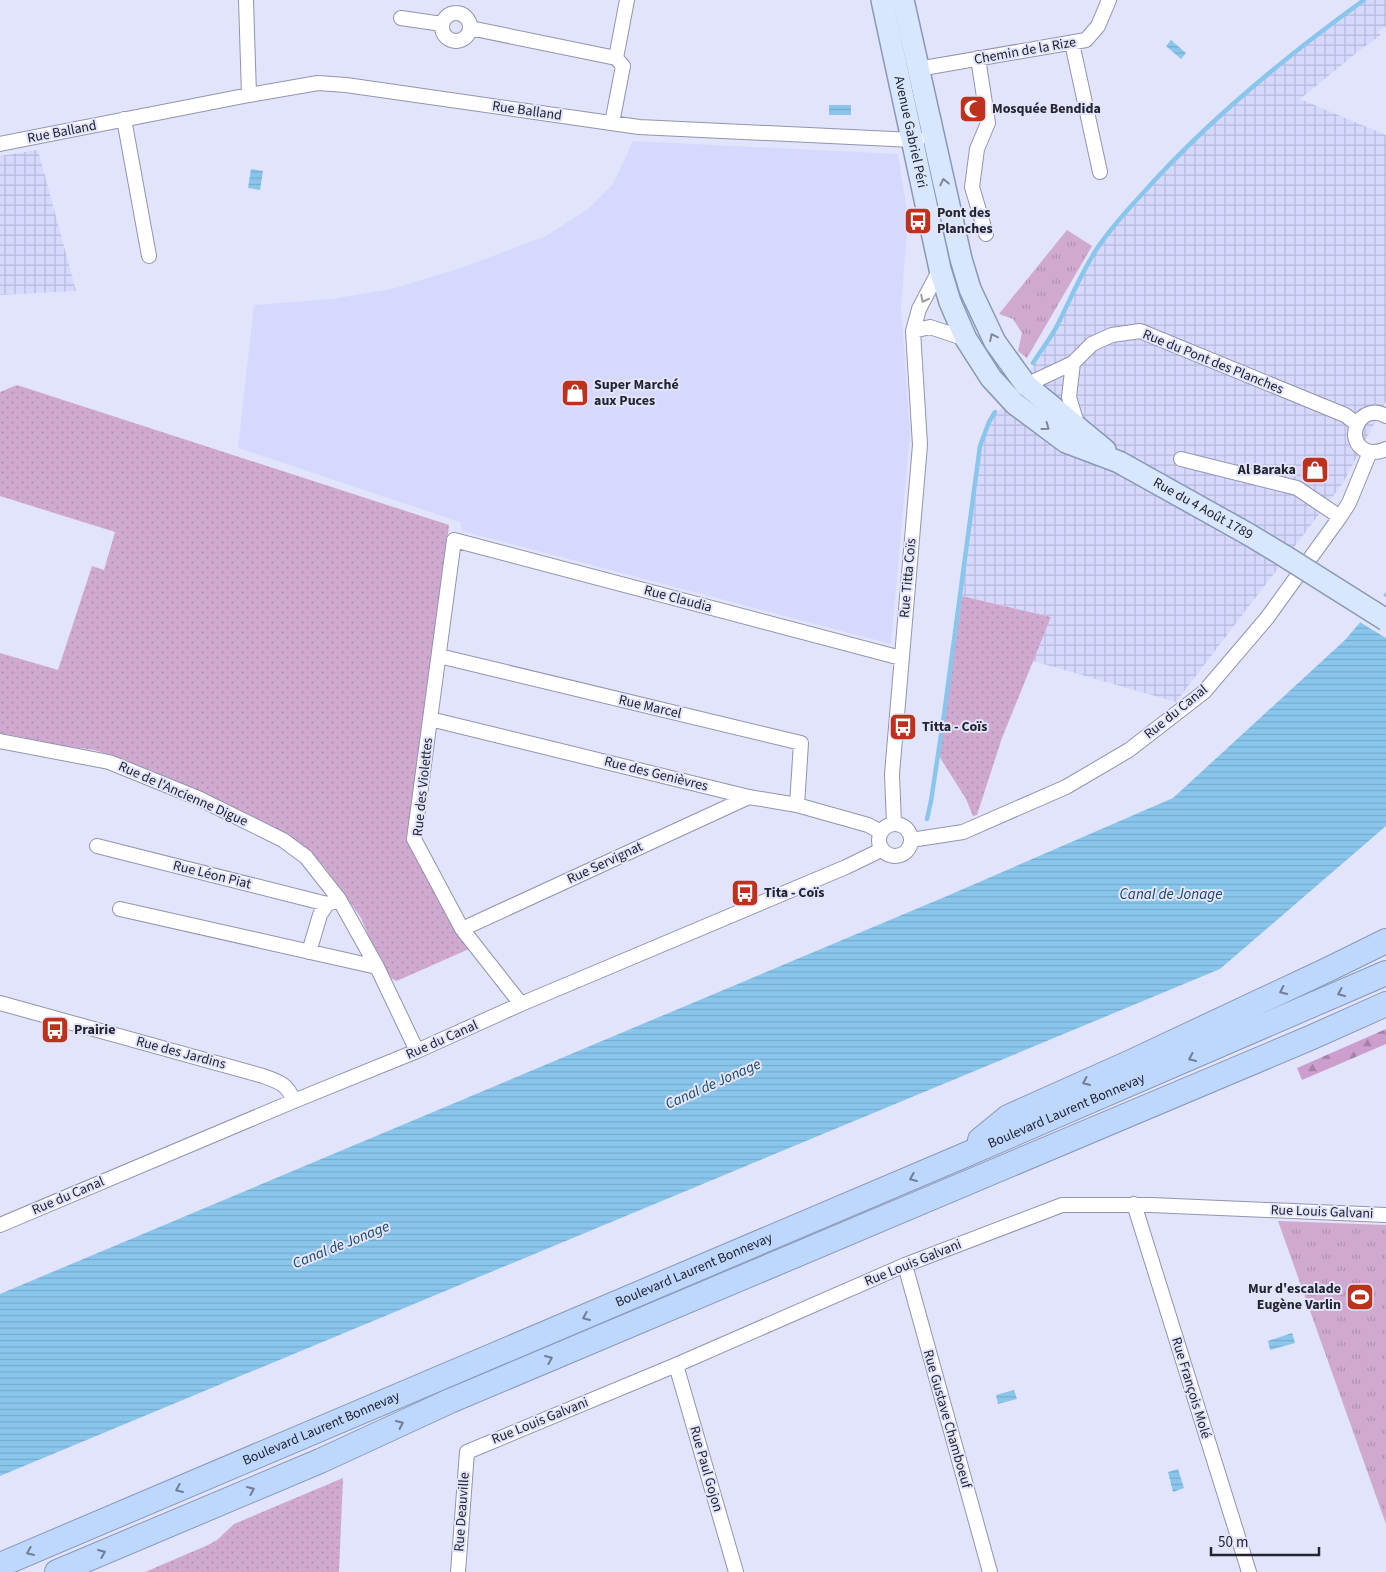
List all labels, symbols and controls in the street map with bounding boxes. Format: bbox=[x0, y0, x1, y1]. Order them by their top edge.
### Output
street label: Chemin de la Rize bbox=[972, 32, 1078, 70]
street label: Avenue Gabriel Péri bbox=[889, 74, 932, 190]
mosque icon: Mosquée Bendida bbox=[958, 94, 988, 124]
street label: Rue Balland bbox=[491, 96, 563, 126]
place label: Mosquée Bendida bbox=[992, 99, 1101, 119]
street label: Rue Balland bbox=[26, 115, 98, 149]
one-way arrow bbox=[939, 178, 950, 187]
place label: Pont des Planches bbox=[937, 203, 993, 239]
bus stop icon: Pont des Planches bbox=[903, 206, 933, 236]
one-way arrow bbox=[920, 294, 930, 303]
street label: Rue du Pont des Planches bbox=[1140, 325, 1287, 399]
one-way arrow bbox=[989, 333, 999, 342]
place label: Super Marché aux Puces bbox=[594, 375, 679, 411]
shop icon: Super Marché aux Puces bbox=[560, 378, 590, 408]
one-way arrow bbox=[1040, 421, 1049, 429]
shop icon: Al Baraka bbox=[1300, 455, 1330, 485]
place label: Al Baraka bbox=[1237, 460, 1296, 480]
street label: Rue du 4 Août 1789 bbox=[1149, 473, 1257, 545]
street label: Rue Titta Coïs bbox=[895, 537, 921, 619]
street label: Rue Claudia bbox=[642, 580, 714, 618]
street label: Rue du Canal bbox=[1140, 680, 1212, 744]
street label: Rue Marcel bbox=[617, 690, 684, 724]
bus stop icon: Titta - Coïs bbox=[888, 712, 918, 742]
place label: Titta - Coïs bbox=[922, 717, 987, 737]
street label: Rue des Violettes bbox=[408, 737, 438, 837]
street label: Rue des Genièvres bbox=[602, 751, 710, 797]
street label: Rue de l'Ancienne Digue bbox=[115, 756, 251, 832]
street label: Rue Servignat bbox=[564, 837, 646, 889]
street label: Rue Léon Piat bbox=[171, 856, 253, 894]
bus stop icon: Tita - Coïs bbox=[730, 878, 760, 908]
place label: Tita - Coïs bbox=[764, 883, 824, 903]
water label: Canal de Jonage bbox=[1120, 884, 1222, 905]
one-way arrow bbox=[1279, 985, 1288, 995]
one-way arrow bbox=[1337, 986, 1346, 997]
bus stop icon: Prairie bbox=[40, 1015, 70, 1045]
street label: Rue du Canal bbox=[403, 1015, 482, 1065]
place label: Prairie bbox=[74, 1020, 115, 1040]
street label: Rue des Jardins bbox=[134, 1031, 228, 1075]
one-way arrow bbox=[1188, 1051, 1197, 1062]
water label: Canal de Jonage bbox=[662, 1054, 764, 1114]
street label: Boulevard Laurent Bonnevay bbox=[985, 1068, 1148, 1154]
one-way arrow bbox=[1082, 1076, 1091, 1087]
one-way arrow bbox=[909, 1171, 918, 1182]
street label: Rue du Canal bbox=[29, 1172, 108, 1220]
street label: Rue Louis Galvani bbox=[1270, 1200, 1374, 1224]
water label: Canal de Jonage bbox=[289, 1216, 393, 1274]
street label: Boulevard Laurent Bonnevay bbox=[612, 1228, 776, 1312]
street label: Rue Louis Galvani bbox=[862, 1234, 964, 1292]
place label: Mur d'escalade Eugène Varlin bbox=[1248, 1279, 1341, 1315]
sports icon: Mur d'escalade Eugène Varlin bbox=[1345, 1282, 1375, 1312]
one-way arrow bbox=[582, 1310, 591, 1321]
street label: Rue François Molé bbox=[1166, 1335, 1216, 1441]
street label: Rue Gustave Chamboeuf bbox=[918, 1347, 977, 1491]
one-way arrow bbox=[544, 1355, 553, 1366]
street label: Boulevard Laurent Bonnevay bbox=[239, 1386, 403, 1471]
street label: Rue Louis Galvani bbox=[489, 1392, 591, 1450]
one-way arrow bbox=[395, 1420, 404, 1430]
street label: Rue Paul Gojon bbox=[684, 1424, 728, 1514]
street label: Rue Deauville bbox=[449, 1472, 475, 1552]
one-way arrow bbox=[176, 1483, 184, 1493]
one-way arrow bbox=[246, 1485, 255, 1496]
scale bar bbox=[1211, 1524, 1318, 1556]
text: 50 m bbox=[1218, 1532, 1248, 1553]
one-way arrow bbox=[26, 1546, 35, 1557]
one-way arrow bbox=[97, 1549, 106, 1559]

